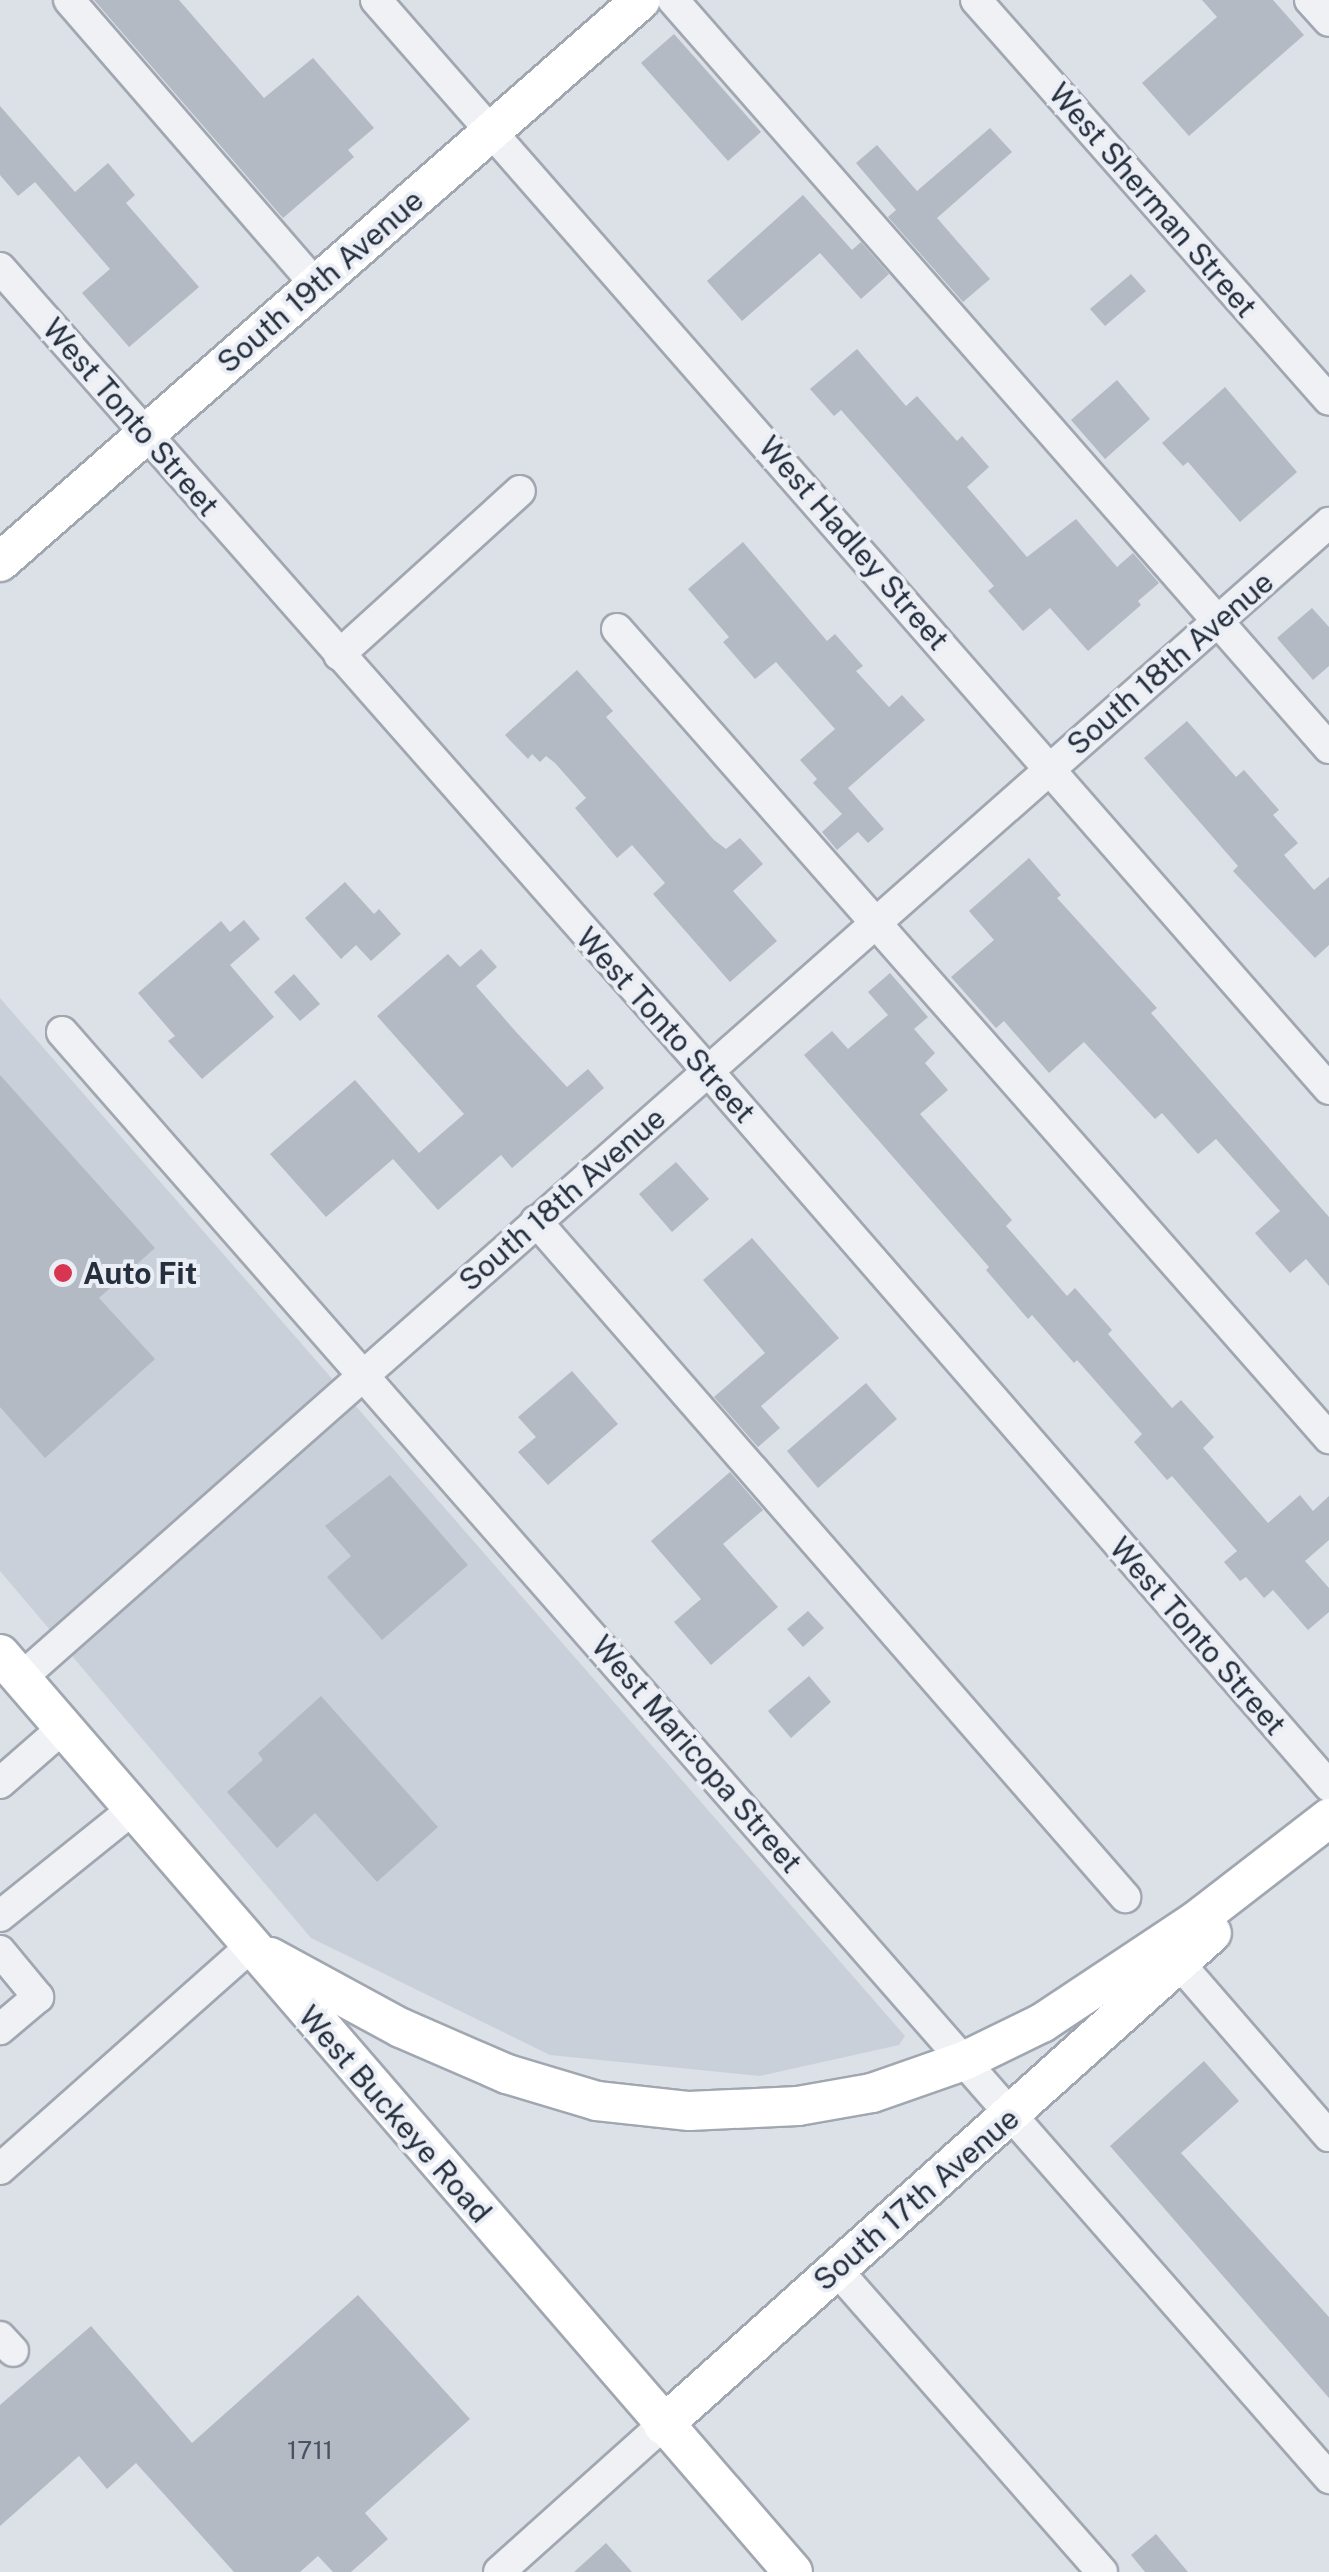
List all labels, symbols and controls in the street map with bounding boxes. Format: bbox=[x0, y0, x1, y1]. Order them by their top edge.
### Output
street label: West Sherman Street bbox=[1041, 75, 1265, 325]
street label: South 19th Avenue bbox=[210, 182, 430, 380]
street label: West Tonto Street bbox=[35, 311, 227, 523]
street label: West Hadley Street bbox=[751, 429, 957, 657]
street label: South 18th Avenue bbox=[1059, 564, 1281, 762]
street label: West Tonto Street bbox=[569, 920, 763, 1130]
street label: South 18th Avenue bbox=[451, 1100, 673, 1298]
place label: Auto Fit bbox=[83, 1255, 197, 1291]
marker: Auto Fit bbox=[52, 1262, 74, 1284]
street label: West Tonto Street bbox=[1102, 1530, 1294, 1742]
street label: West Maricopa Street bbox=[584, 1628, 810, 1880]
street label: West Buckeye Road bbox=[291, 1998, 499, 2230]
street label: South 17th Avenue bbox=[806, 2100, 1026, 2298]
house number: 1711 bbox=[287, 2435, 333, 2465]

